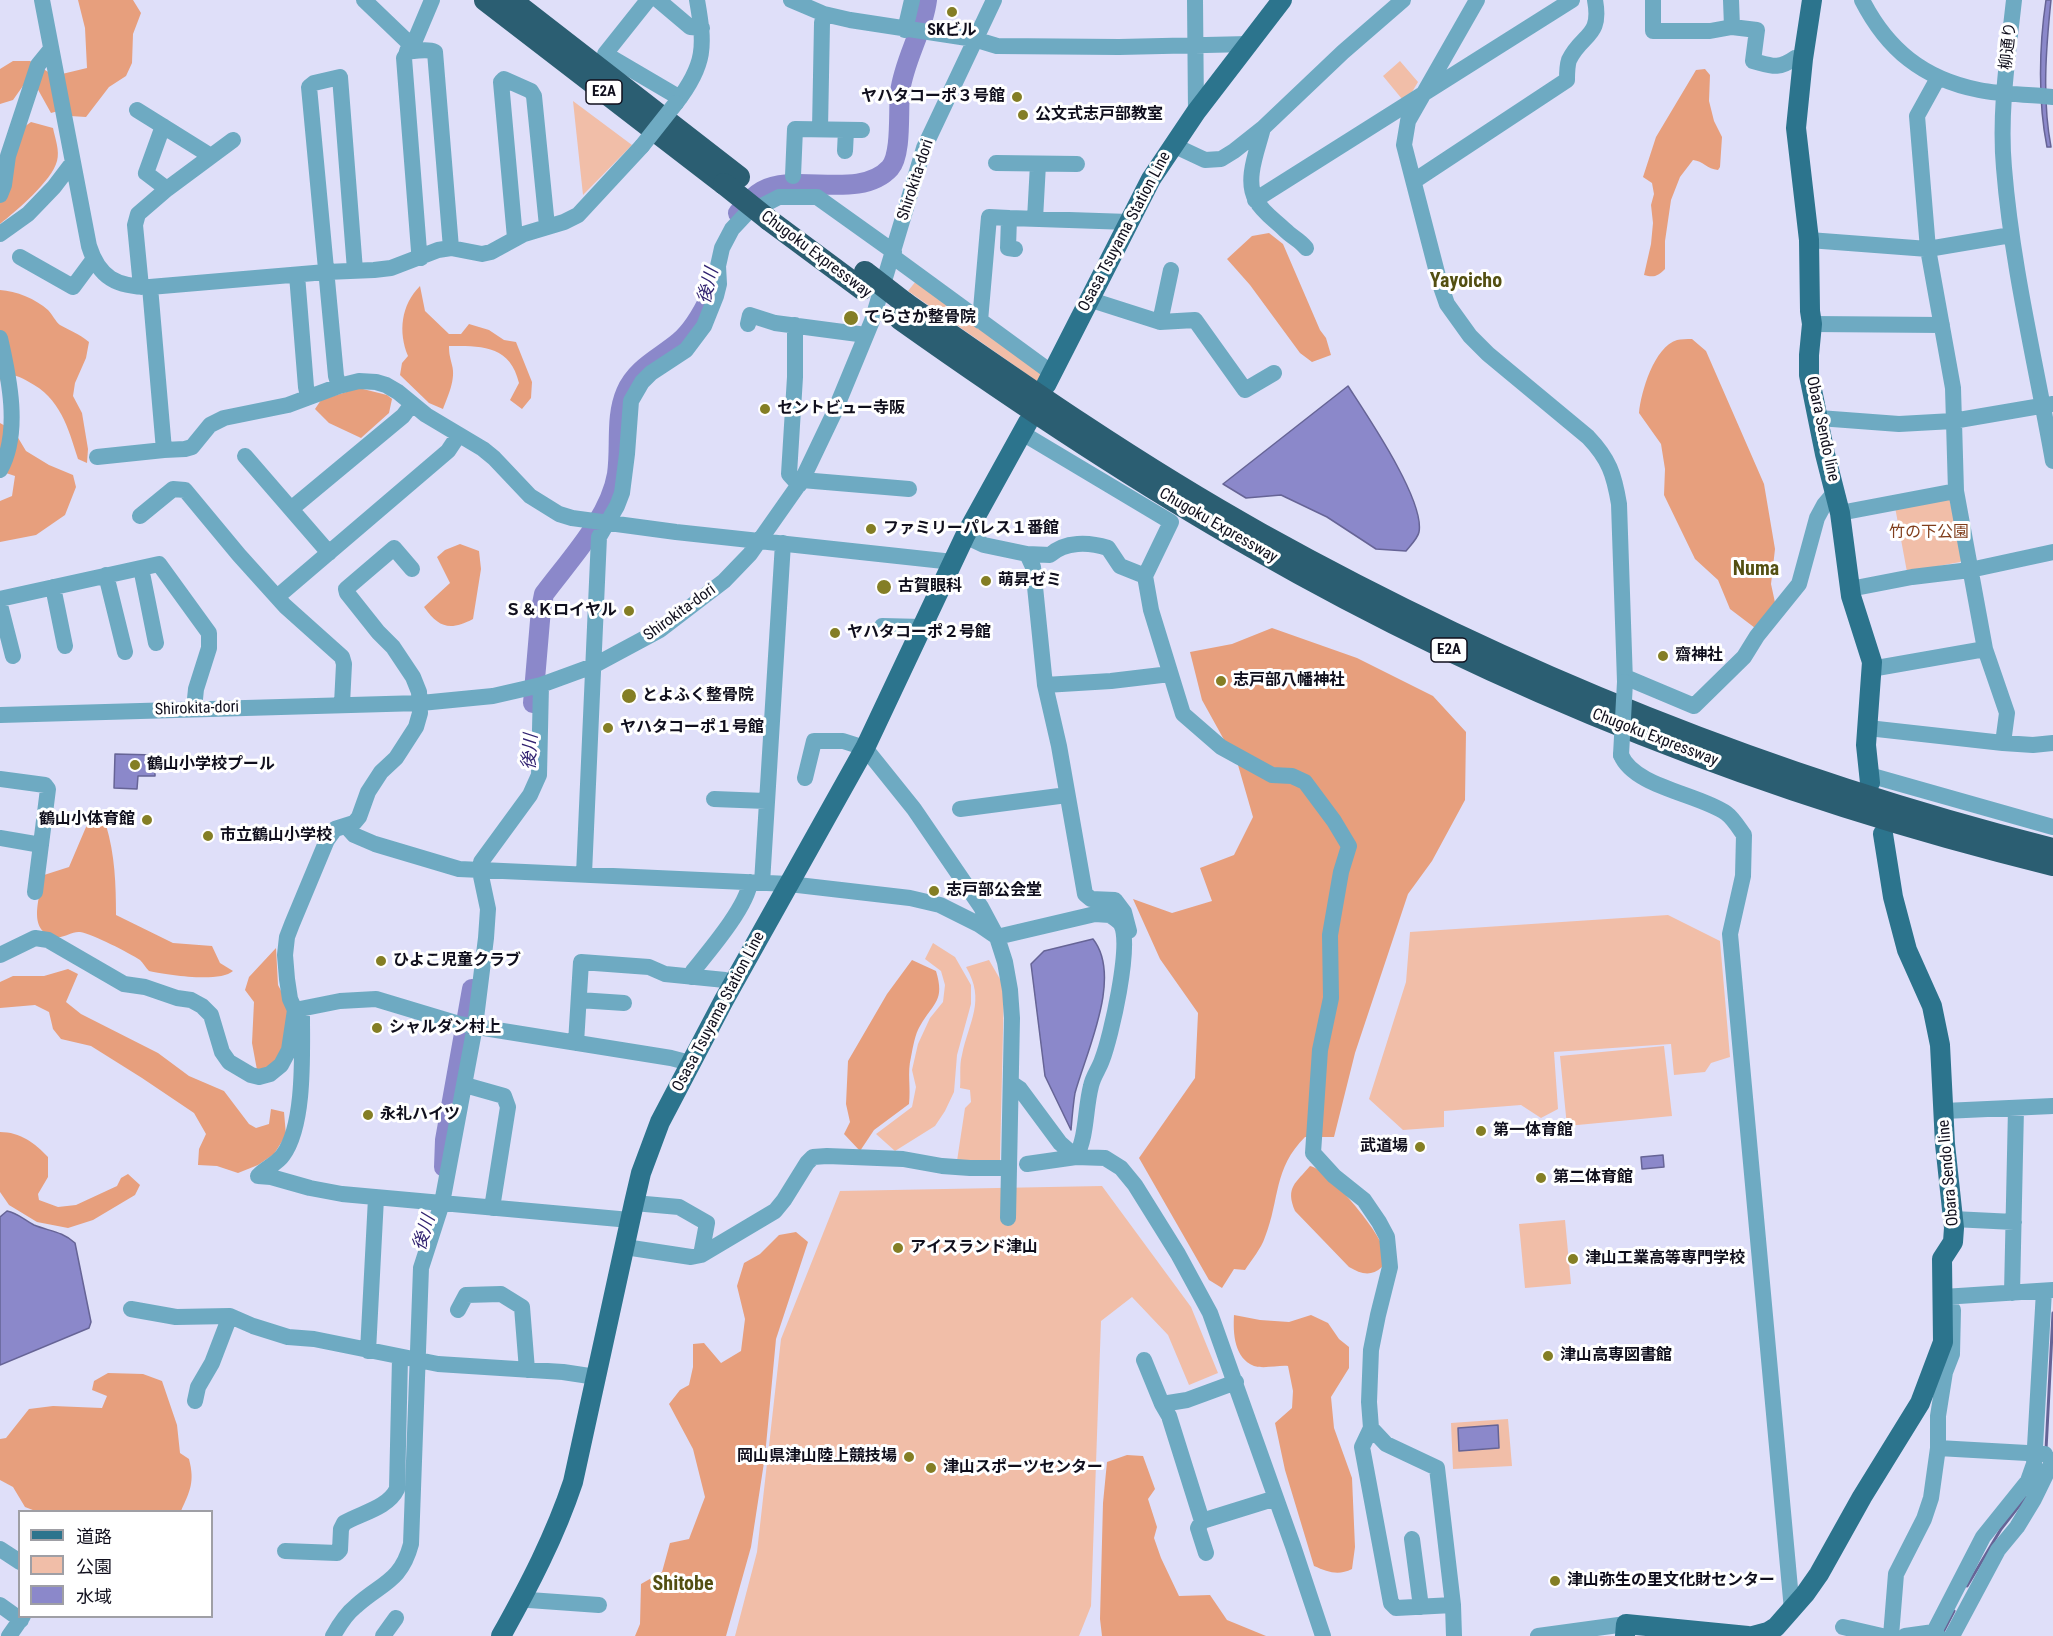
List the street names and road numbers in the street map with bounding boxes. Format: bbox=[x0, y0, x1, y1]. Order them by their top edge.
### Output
street label: 柳通り bbox=[1997, 21, 2021, 71]
road number: E2A bbox=[586, 80, 622, 104]
street label: Shirokita-dori bbox=[894, 137, 938, 223]
street label: Osasa Tsuyama Station Line bbox=[1075, 149, 1175, 315]
street label: Chugoku Expressway bbox=[757, 207, 875, 303]
street label: Obara Sendo line bbox=[1802, 375, 1842, 483]
street label: Chugoku Expressway bbox=[1155, 484, 1281, 568]
street label: Shirokita-dori bbox=[640, 580, 720, 646]
road number: E2A bbox=[1431, 638, 1467, 662]
street label: Shirokita-dori bbox=[155, 698, 239, 720]
street label: Chugoku Expressway bbox=[1589, 705, 1721, 771]
street label: Osasa Tsuyama Station Line bbox=[669, 929, 769, 1095]
street label: Obara Sendo line bbox=[1935, 1119, 1963, 1227]

